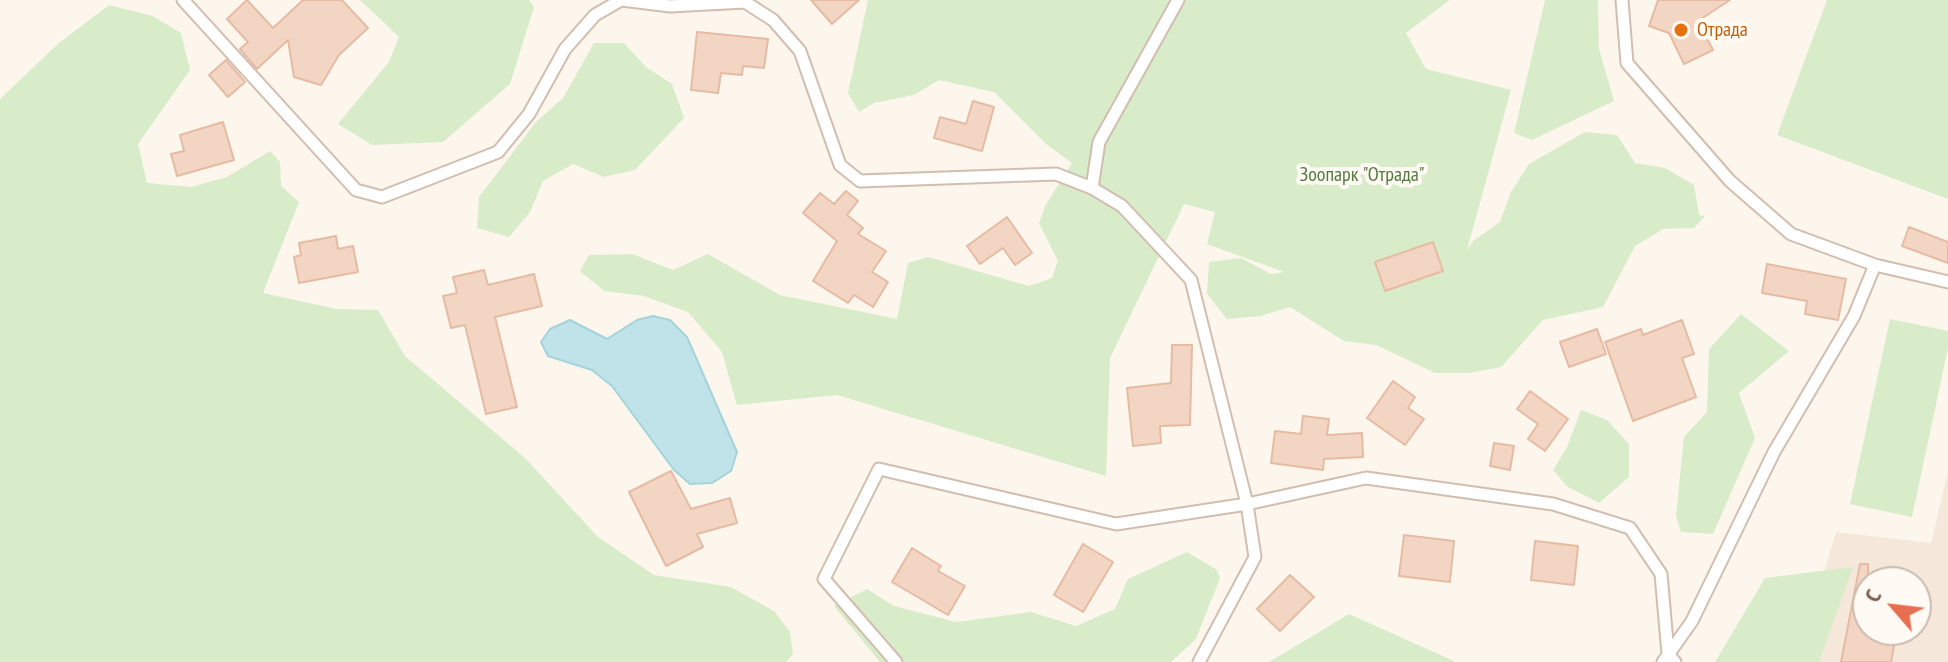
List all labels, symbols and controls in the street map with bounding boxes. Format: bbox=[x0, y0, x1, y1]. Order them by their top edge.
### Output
place label: Отрада bbox=[1697, 18, 1748, 42]
marker: Отрада bbox=[1672, 21, 1690, 39]
park label: Зоопарк "Отрада" bbox=[1300, 163, 1424, 187]
north arrow bbox=[1852, 566, 1932, 646]
text: С bbox=[1858, 585, 1887, 607]

